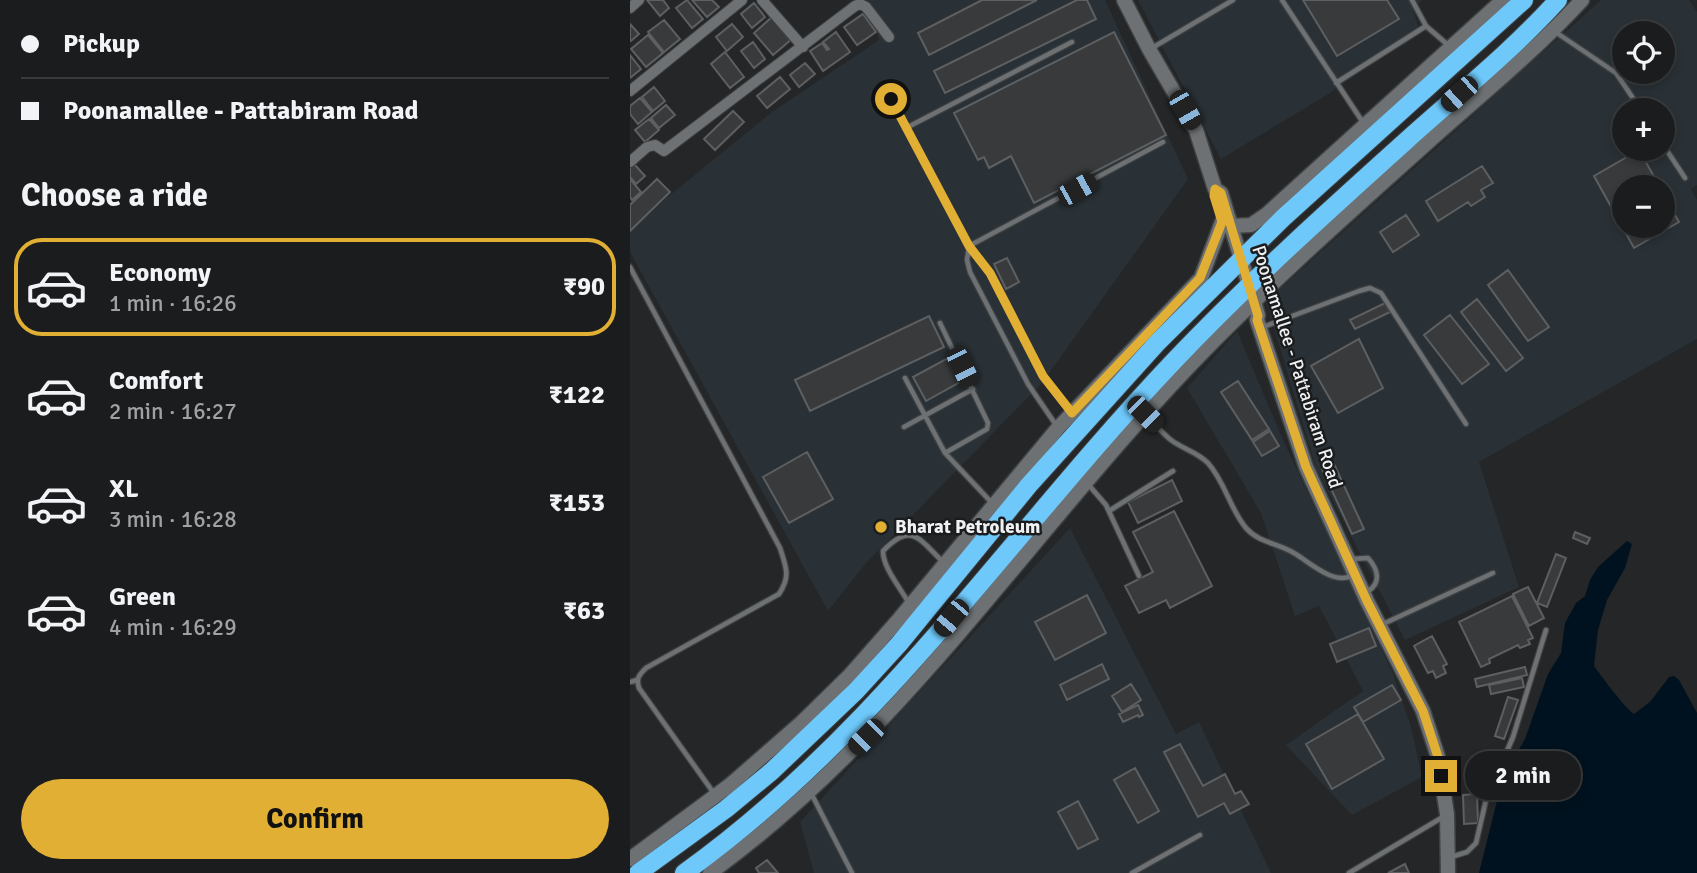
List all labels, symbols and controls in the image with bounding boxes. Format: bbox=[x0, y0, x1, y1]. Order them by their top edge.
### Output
map controls bbox=[1612, 21, 1675, 238]
button: locate bbox=[1612, 21, 1675, 84]
text: Pickup bbox=[63, 28, 140, 60]
car bbox=[1437, 72, 1482, 116]
route start bbox=[875, 83, 907, 115]
car bbox=[1166, 87, 1205, 133]
text: Poonamallee - Pattabiram Road bbox=[63, 95, 419, 127]
button: + bbox=[1612, 98, 1675, 161]
car bbox=[1054, 170, 1101, 208]
button: − bbox=[1612, 175, 1675, 238]
text: Choose a ride bbox=[21, 176, 208, 215]
street label: Poonamallee - Pattabiram Road bbox=[1246, 243, 1348, 491]
icon: car bbox=[25, 256, 88, 319]
text: Economy bbox=[109, 257, 211, 289]
text: ₹90 bbox=[563, 271, 605, 303]
text: 1 min · 16:26 bbox=[109, 289, 237, 318]
car bbox=[944, 344, 981, 390]
icon: car bbox=[25, 364, 88, 427]
text: Comfort bbox=[109, 365, 203, 397]
text: ₹122 bbox=[549, 379, 605, 411]
car bbox=[1123, 392, 1168, 436]
text: 2 min · 16:27 bbox=[109, 397, 237, 426]
icon: car bbox=[25, 472, 88, 535]
text: XL bbox=[109, 473, 139, 505]
text: ₹153 bbox=[549, 487, 605, 519]
text: 3 min · 16:28 bbox=[109, 505, 237, 534]
place label: Bharat Petroleum bbox=[895, 515, 1040, 539]
marker: Bharat Petroleum bbox=[873, 519, 889, 535]
icon: car bbox=[25, 580, 88, 643]
text: Green bbox=[109, 581, 176, 613]
text: ₹63 bbox=[563, 595, 605, 627]
car bbox=[930, 595, 973, 641]
text: 4 min · 16:29 bbox=[109, 613, 237, 642]
car bbox=[844, 715, 889, 759]
callout: 2 min bbox=[1466, 752, 1581, 800]
route end bbox=[1425, 760, 1457, 792]
text: 2 min bbox=[1495, 761, 1551, 790]
button: Confirm bbox=[21, 779, 609, 859]

